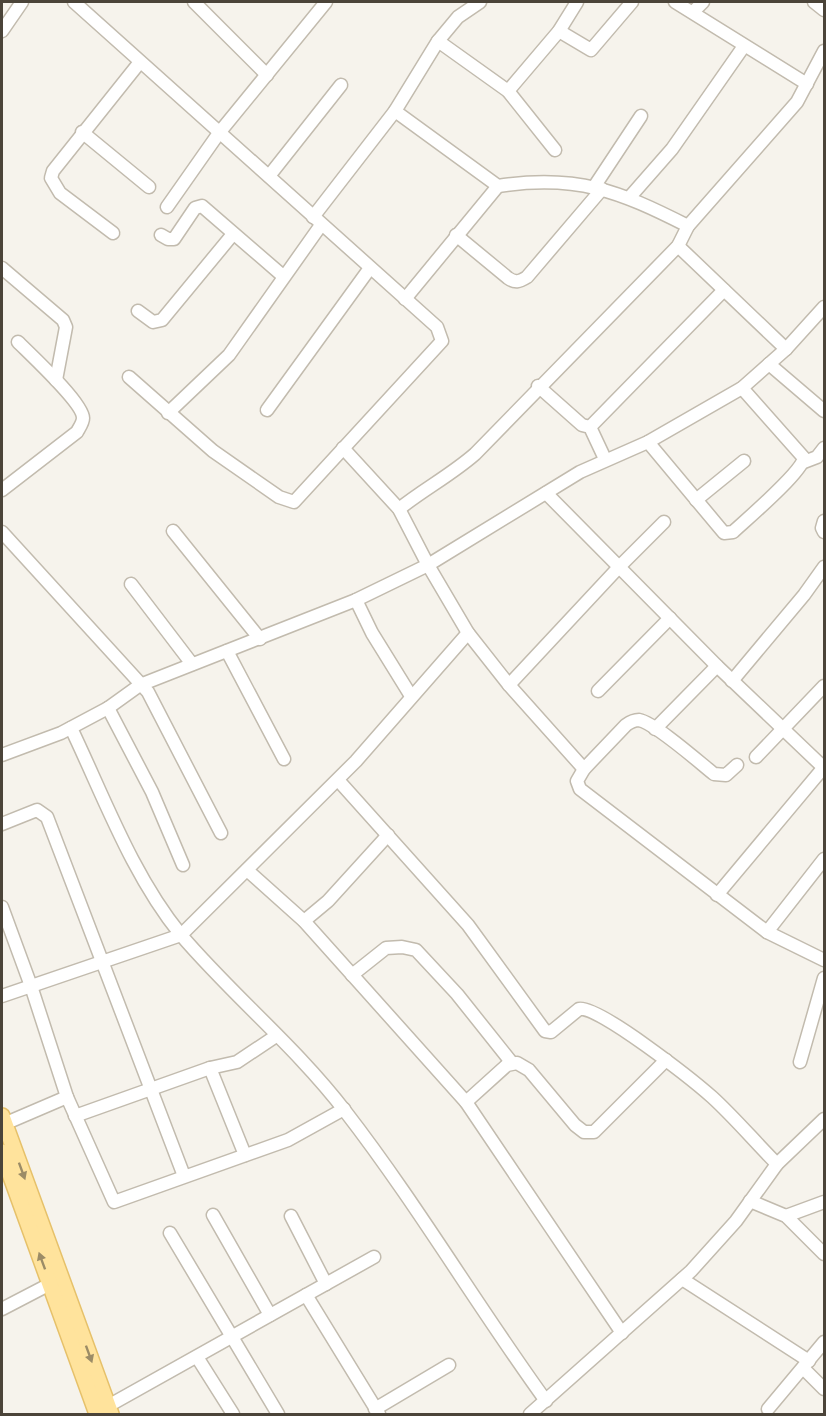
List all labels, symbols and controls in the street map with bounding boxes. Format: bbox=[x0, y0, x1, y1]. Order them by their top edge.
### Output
one-way arrow bbox=[17, 1162, 27, 1180]
one-way arrow bbox=[36, 1252, 46, 1270]
one-way arrow bbox=[84, 1345, 94, 1363]

